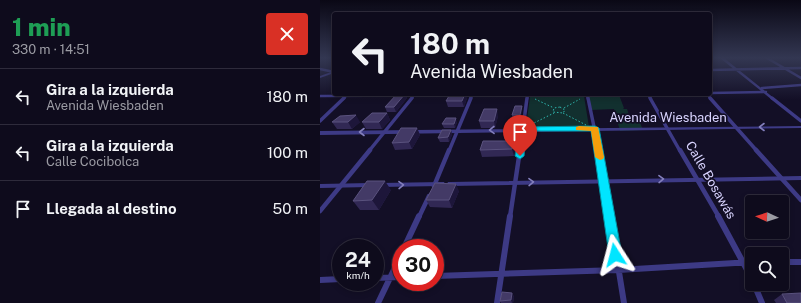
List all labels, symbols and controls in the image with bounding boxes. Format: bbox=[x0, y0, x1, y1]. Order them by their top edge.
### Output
text: 1 min bbox=[12, 13, 71, 41]
button: close bbox=[266, 13, 308, 55]
text: 180 m bbox=[410, 27, 490, 60]
icon: left bbox=[344, 28, 396, 80]
text: 330 m · 14:51 bbox=[12, 42, 90, 57]
text: Avenida Wiesbaden bbox=[410, 61, 573, 82]
text: Gira a la izquierda bbox=[46, 81, 174, 98]
icon: left bbox=[12, 86, 34, 108]
text: 180 m bbox=[266, 88, 308, 105]
text: Avenida Wiesbaden bbox=[46, 98, 164, 113]
street label: Avenida Wiesbaden bbox=[609, 110, 727, 125]
pin bbox=[503, 115, 537, 156]
icon: arrive bbox=[509, 121, 531, 143]
one-way arrow bbox=[759, 123, 765, 131]
one-way arrow bbox=[489, 125, 495, 134]
one-way arrow bbox=[359, 128, 365, 136]
text: Gira a la izquierda bbox=[46, 137, 174, 154]
street label: Calle Bosawás bbox=[683, 138, 739, 222]
icon: left bbox=[12, 142, 34, 164]
text: 100 m bbox=[267, 144, 308, 161]
text: Calle Cocibolca bbox=[46, 154, 139, 169]
one-way arrow bbox=[658, 175, 664, 183]
one-way arrow bbox=[528, 178, 534, 187]
one-way arrow bbox=[398, 181, 404, 189]
north arrow bbox=[745, 195, 789, 239]
map controls bbox=[745, 195, 789, 291]
icon: arrive bbox=[12, 198, 34, 220]
text: Llegada al destino bbox=[46, 200, 177, 217]
text: 50 m bbox=[273, 200, 308, 217]
position arrow bbox=[594, 234, 636, 276]
speed limit sign: 30 bbox=[392, 239, 444, 291]
button: search bbox=[745, 247, 789, 291]
text: 24 bbox=[345, 248, 371, 272]
text: km/h bbox=[346, 269, 370, 281]

